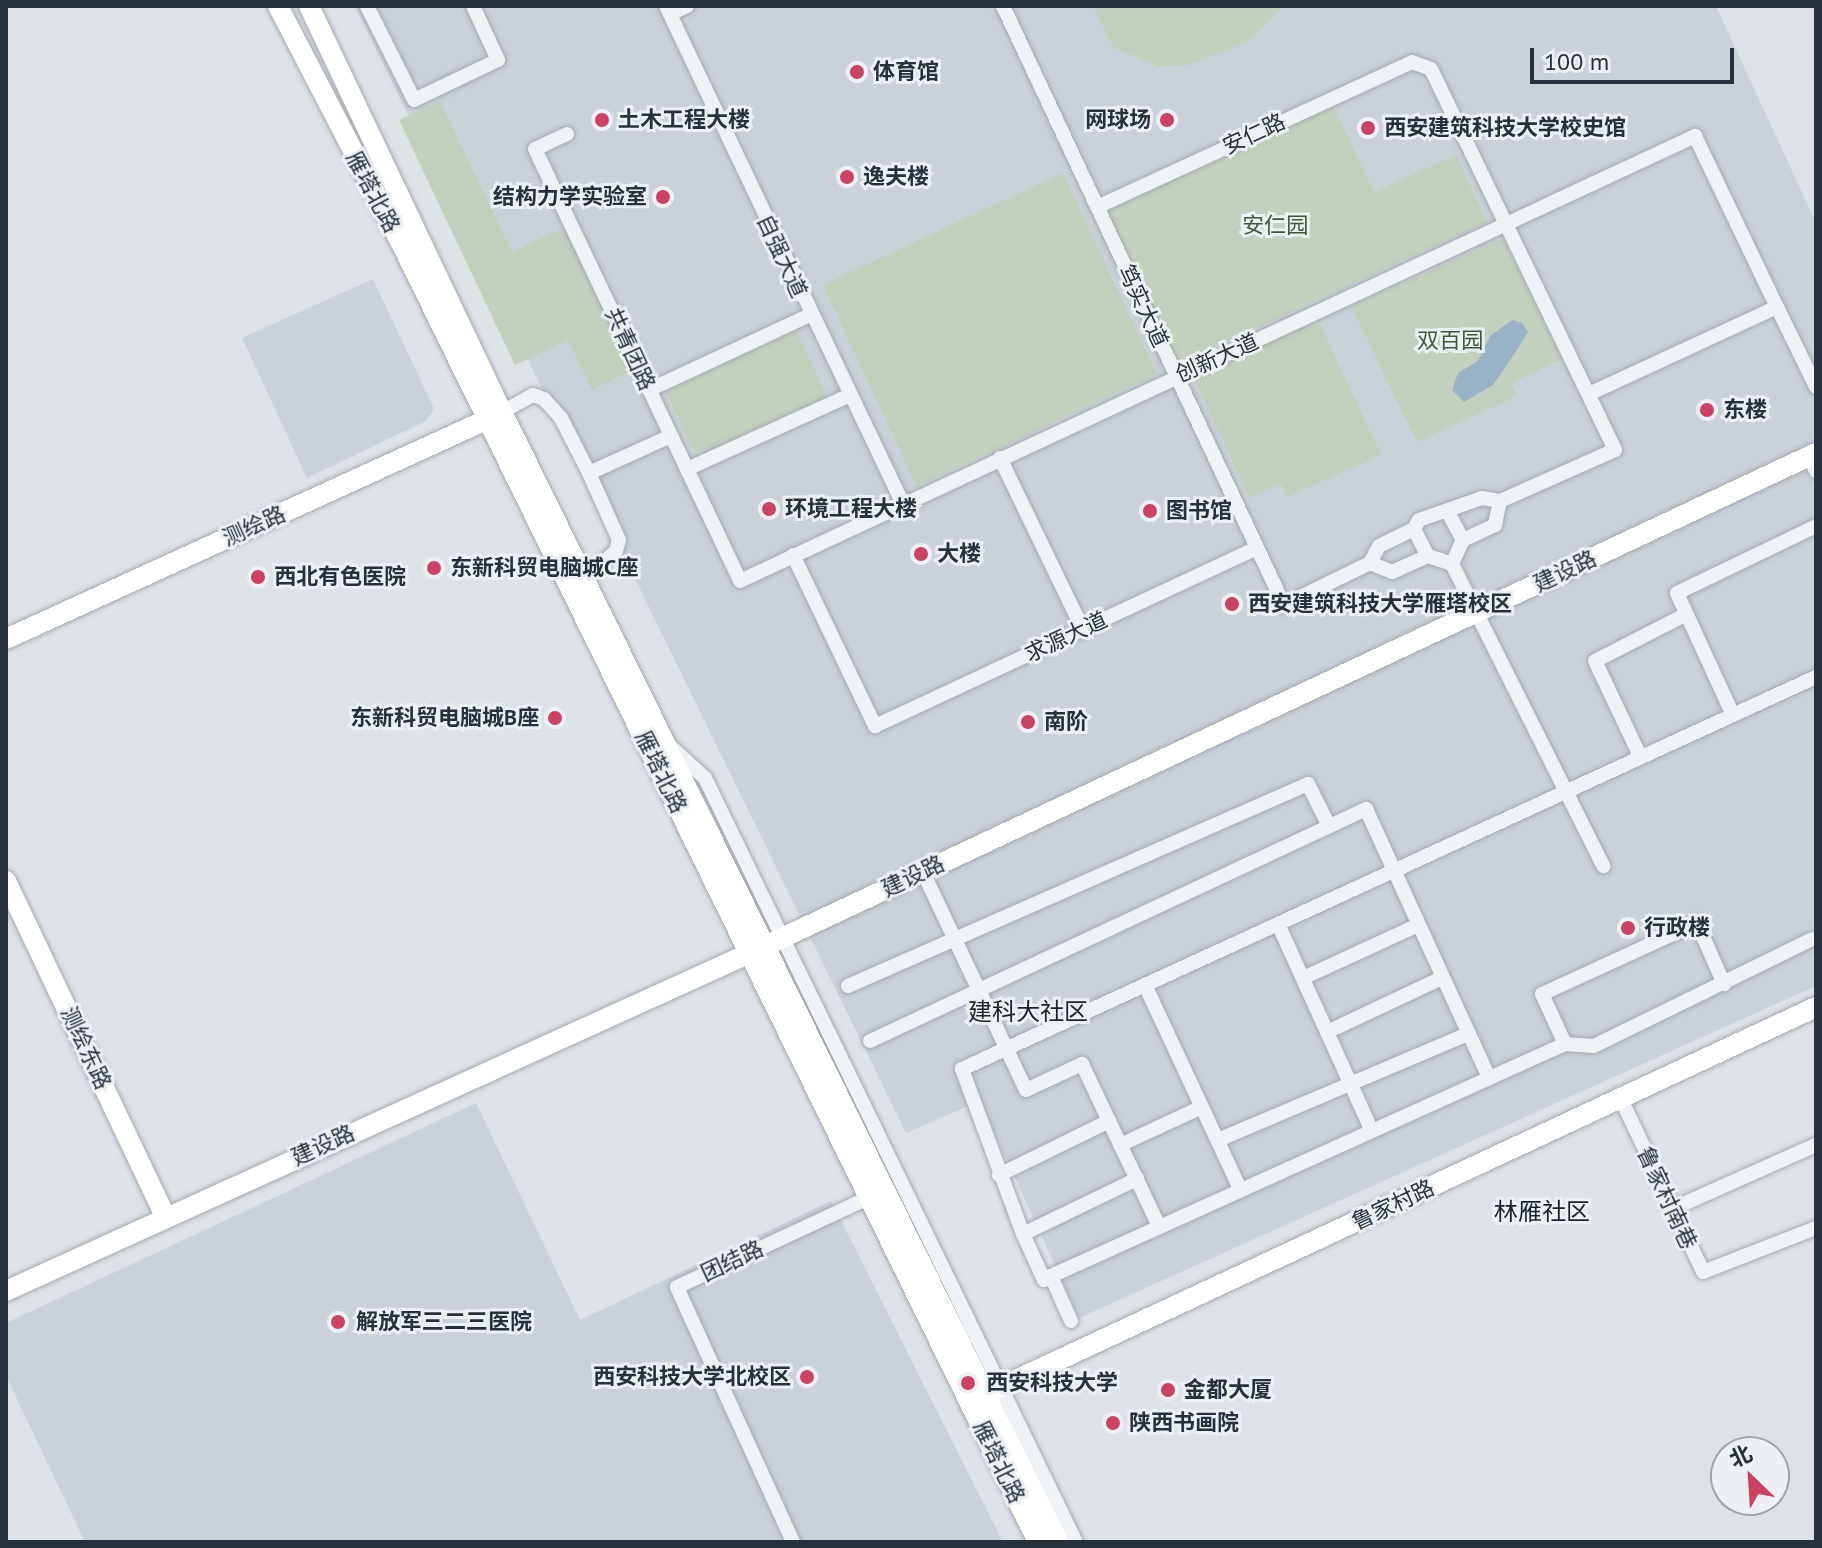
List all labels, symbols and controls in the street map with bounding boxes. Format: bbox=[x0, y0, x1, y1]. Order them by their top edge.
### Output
scale bar bbox=[1534, 32, 1738, 82]
text: 100 m bbox=[1544, 46, 1609, 77]
place label: 体育馆 bbox=[873, 59, 939, 85]
marker: 体育馆 bbox=[848, 63, 866, 81]
place label: 土木工程大楼 bbox=[618, 107, 750, 133]
place label: 网球场 bbox=[1085, 107, 1151, 133]
street label: 安仁路 bbox=[1219, 108, 1289, 160]
marker: 土木工程大楼 bbox=[593, 111, 611, 129]
marker: 网球场 bbox=[1158, 111, 1176, 129]
place label: 西安建筑科技大学校史馆 bbox=[1384, 115, 1626, 141]
marker: 西安建筑科技大学校史馆 bbox=[1359, 119, 1377, 137]
street label: 雁塔北路 bbox=[341, 147, 405, 237]
place label: 逸夫楼 bbox=[863, 164, 929, 190]
marker: 逸夫楼 bbox=[838, 168, 856, 186]
place label: 结构力学实验室 bbox=[493, 184, 647, 210]
marker: 结构力学实验室 bbox=[654, 188, 672, 206]
street label: 自强大道 bbox=[751, 211, 813, 301]
park label: 安仁园 bbox=[1242, 213, 1308, 239]
street label: 笃实大道 bbox=[1112, 261, 1174, 351]
street label: 共青团路 bbox=[599, 304, 661, 394]
street label: 创新大道 bbox=[1171, 328, 1263, 388]
park label: 双百园 bbox=[1417, 328, 1483, 354]
place label: 东楼 bbox=[1723, 397, 1767, 423]
marker: 东楼 bbox=[1698, 401, 1716, 419]
place label: 环境工程大楼 bbox=[785, 496, 917, 522]
place label: 图书馆 bbox=[1166, 498, 1232, 524]
marker: 环境工程大楼 bbox=[760, 500, 778, 518]
street label: 测绘路 bbox=[218, 501, 290, 551]
marker: 图书馆 bbox=[1141, 502, 1159, 520]
place label: 大楼 bbox=[937, 541, 981, 567]
marker: 大楼 bbox=[912, 545, 930, 563]
street label: 建设路 bbox=[1530, 545, 1600, 597]
place label: 东新科贸电脑城C座 bbox=[450, 555, 638, 581]
marker: 东新科贸电脑城C座 bbox=[425, 559, 443, 577]
place label: 西北有色医院 bbox=[274, 564, 406, 590]
marker: 西北有色医院 bbox=[249, 568, 267, 586]
place label: 西安建筑科技大学雁塔校区 bbox=[1248, 591, 1512, 617]
marker: 西安建筑科技大学雁塔校区 bbox=[1223, 595, 1241, 613]
street label: 求源大道 bbox=[1021, 606, 1111, 668]
place label: 东新科贸电脑城B座 bbox=[350, 705, 539, 731]
marker: 东新科贸电脑城B座 bbox=[546, 709, 564, 727]
place label: 南阶 bbox=[1044, 709, 1088, 735]
marker: 南阶 bbox=[1019, 713, 1037, 731]
street label: 雁塔北路 bbox=[630, 727, 692, 817]
street label: 建设路 bbox=[878, 850, 948, 902]
place label: 行政楼 bbox=[1644, 915, 1710, 941]
marker: 行政楼 bbox=[1619, 919, 1637, 937]
district label: 建科大社区 bbox=[968, 998, 1088, 1026]
street label: 测绘东路 bbox=[55, 1003, 117, 1093]
street label: 建设路 bbox=[287, 1120, 359, 1170]
street label: 鲁家村南巷 bbox=[1632, 1143, 1702, 1253]
street label: 鲁家村路 bbox=[1348, 1174, 1438, 1236]
district label: 林雁社区 bbox=[1494, 1198, 1590, 1226]
street label: 团结路 bbox=[697, 1235, 767, 1287]
place label: 解放军三二三医院 bbox=[356, 1309, 532, 1335]
marker: 解放军三二三医院 bbox=[327, 1311, 349, 1333]
place label: 西安科技大学北校区 bbox=[593, 1364, 791, 1390]
marker: 西安科技大学北校区 bbox=[798, 1368, 816, 1386]
place label: 西安科技大学 bbox=[986, 1370, 1118, 1396]
marker: 西安科技大学 bbox=[957, 1372, 979, 1394]
place label: 金都大厦 bbox=[1184, 1377, 1272, 1403]
marker: 金都大厦 bbox=[1159, 1381, 1177, 1399]
place label: 陕西书画院 bbox=[1129, 1410, 1239, 1436]
marker: 陕西书画院 bbox=[1104, 1414, 1122, 1432]
street label: 雁塔北路 bbox=[968, 1417, 1030, 1507]
north arrow bbox=[1710, 1436, 1790, 1516]
text: 北 bbox=[1725, 1439, 1757, 1473]

